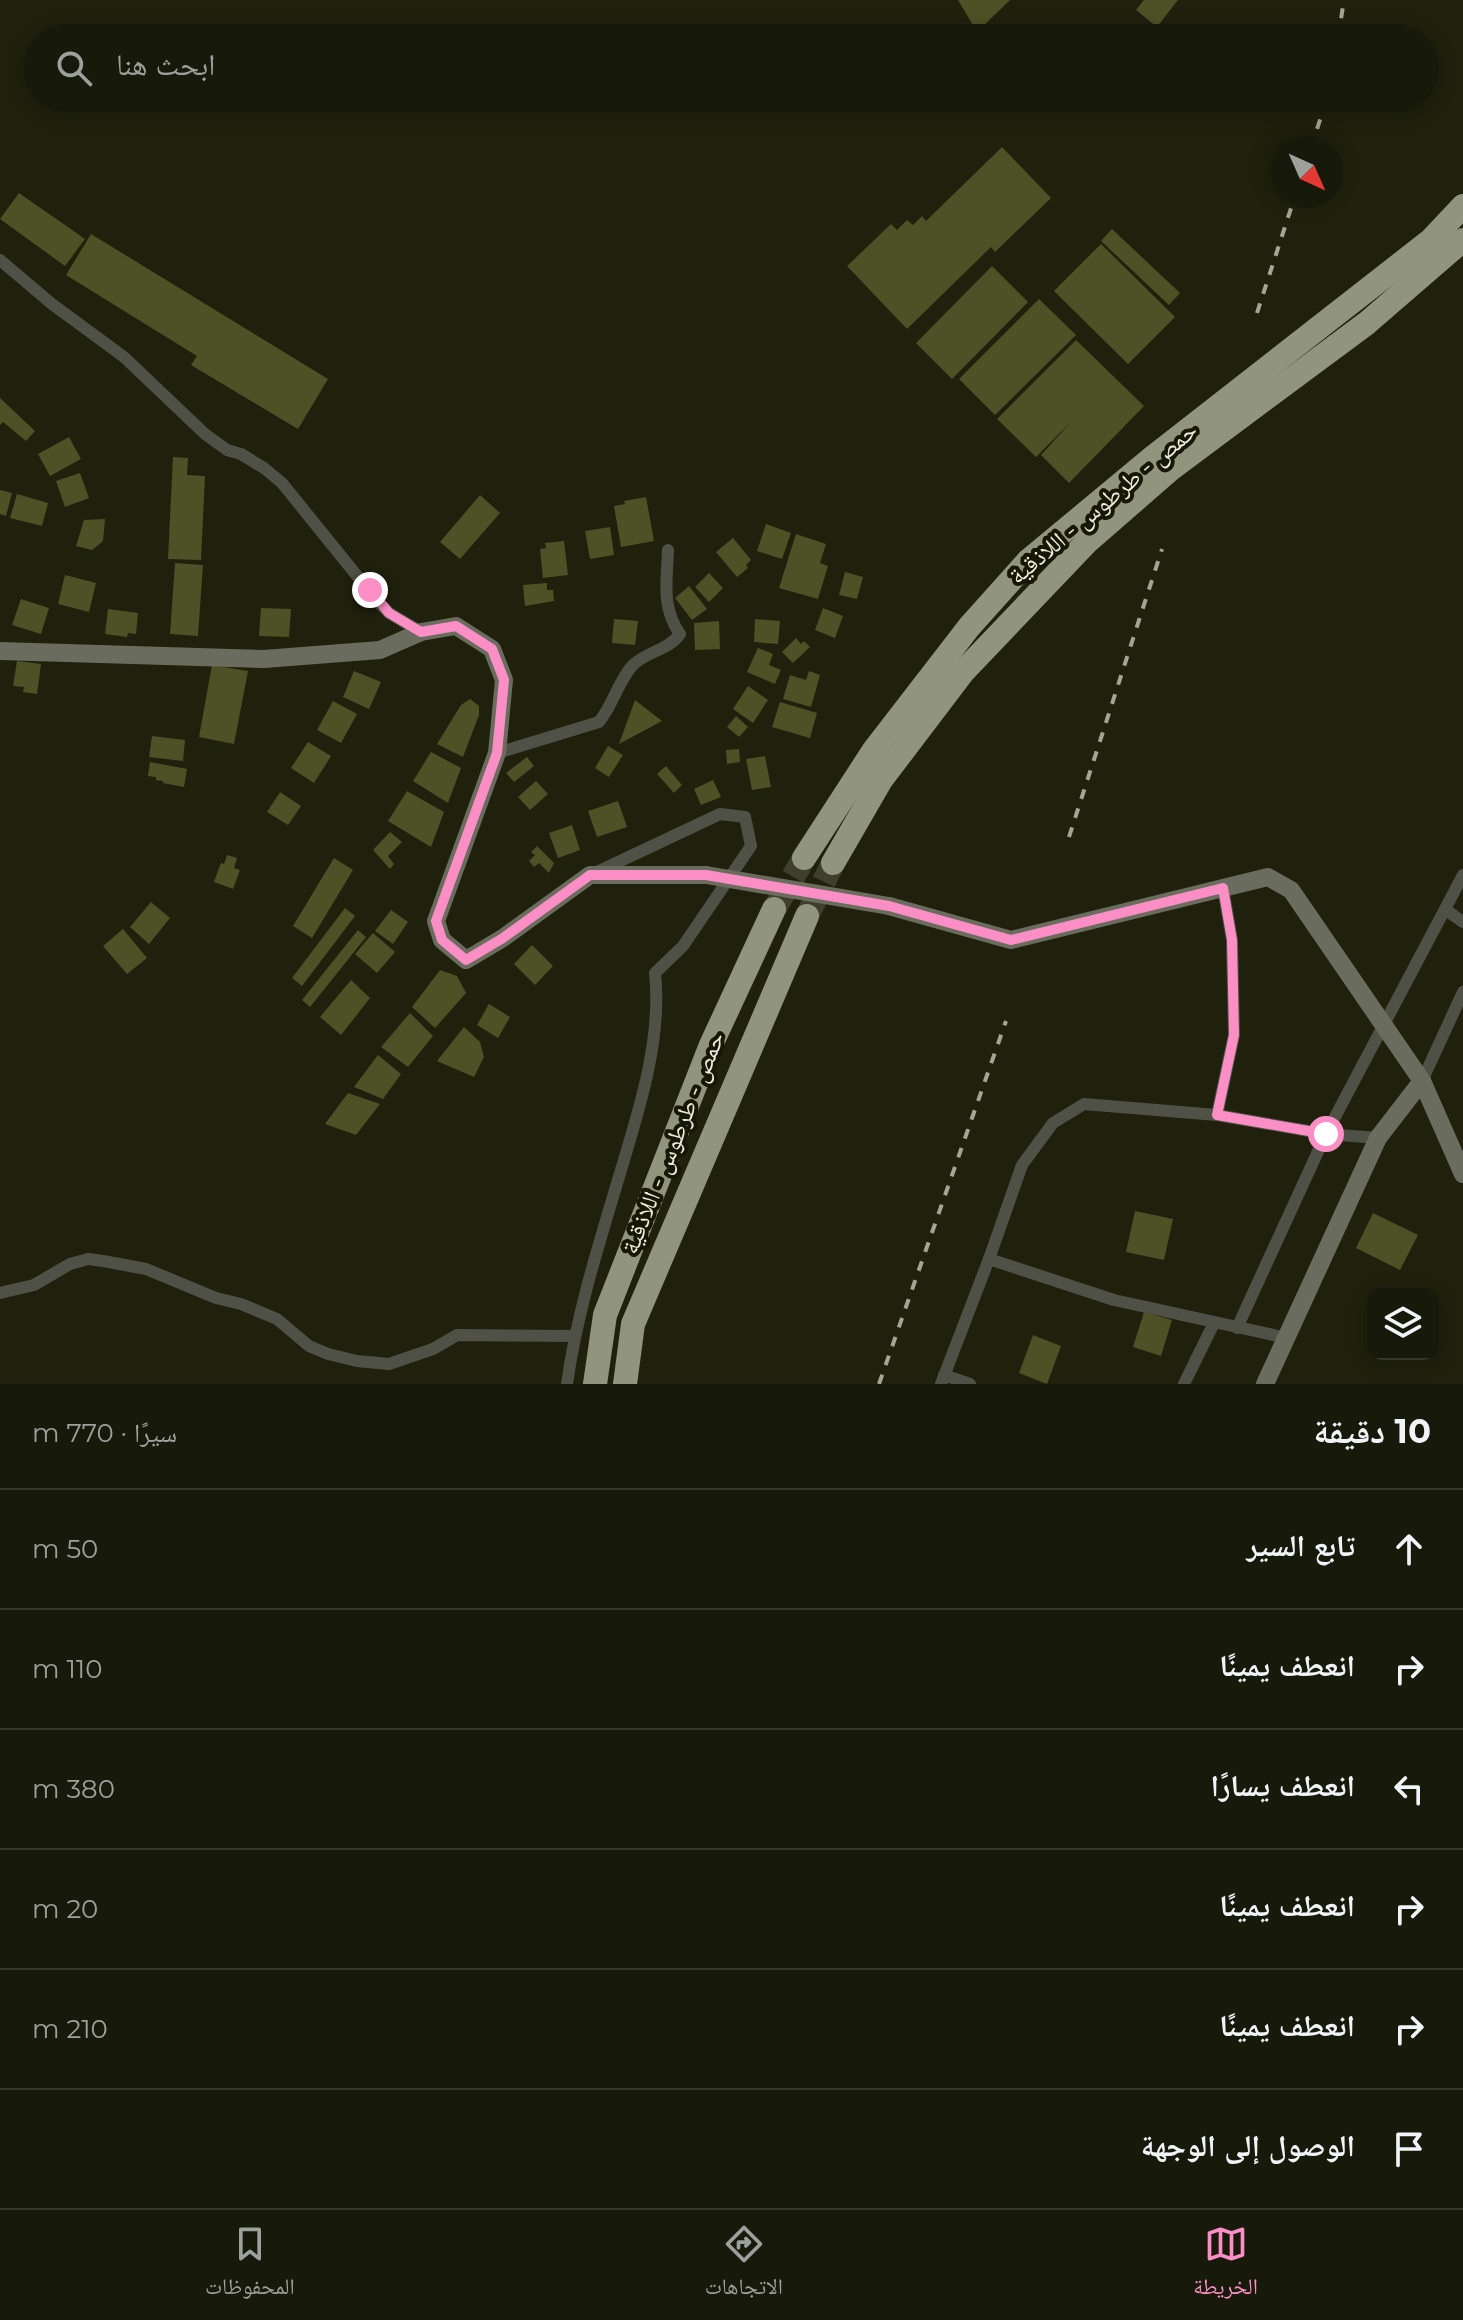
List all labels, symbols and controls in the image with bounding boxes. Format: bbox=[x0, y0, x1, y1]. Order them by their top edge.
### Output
search box bbox=[24, 24, 1439, 112]
icon: search bbox=[52, 46, 96, 90]
text: ابحث هنا bbox=[116, 46, 215, 83]
north arrow bbox=[1271, 136, 1343, 208]
street label: حمص - طرطوس - اللاذقية bbox=[1003, 415, 1203, 590]
route end bbox=[352, 572, 388, 608]
street label: حمص - طرطوس - اللاذقية bbox=[615, 1028, 730, 1258]
route start bbox=[1308, 1116, 1344, 1152]
map controls bbox=[1367, 1288, 1439, 1360]
button: layers bbox=[1367, 1288, 1439, 1360]
text: 10 دقيقة bbox=[1314, 1410, 1431, 1452]
text: سيرًا · 770 m bbox=[32, 1417, 177, 1449]
text: تابع السير bbox=[1246, 1527, 1355, 1564]
icon: ahead bbox=[1387, 1527, 1431, 1571]
text: 50 m bbox=[32, 1533, 98, 1565]
text: انعطف يمينًا bbox=[1219, 1647, 1355, 1684]
icon: right bbox=[1387, 1647, 1431, 1691]
text: 110 m bbox=[32, 1653, 102, 1685]
text: انعطف يسارًا bbox=[1210, 1767, 1355, 1804]
icon: left bbox=[1387, 1767, 1431, 1811]
text: 380 m bbox=[32, 1773, 115, 1805]
text: انعطف يمينًا bbox=[1219, 1887, 1355, 1924]
icon: right bbox=[1387, 1887, 1431, 1931]
text: 20 m bbox=[32, 1893, 98, 1925]
text: انعطف يمينًا bbox=[1219, 2007, 1355, 2044]
icon: right bbox=[1387, 2007, 1431, 2051]
text: 210 m bbox=[32, 2013, 108, 2045]
text: الوصول إلى الوجهة bbox=[1141, 2127, 1355, 2164]
icon: arrive bbox=[1387, 2127, 1431, 2171]
tab: المحفوظات bbox=[205, 2222, 295, 2308]
tab: الاتجاهات bbox=[705, 2222, 783, 2308]
tab: الخريطة bbox=[1193, 2222, 1258, 2308]

